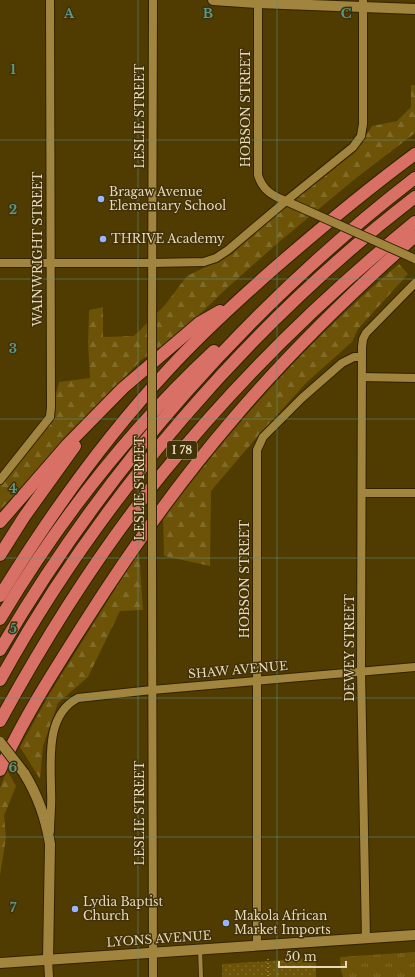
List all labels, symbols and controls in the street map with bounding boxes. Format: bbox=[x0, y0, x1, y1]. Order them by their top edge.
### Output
text: A bbox=[63, 5, 75, 22]
text: B bbox=[203, 5, 213, 22]
text: C bbox=[341, 5, 352, 22]
street label: HOBSON STREET bbox=[238, 48, 253, 167]
text: 1 bbox=[10, 61, 16, 78]
street label: LESLIE STREET bbox=[132, 63, 147, 168]
street label: WAINWRIGHT STREET bbox=[30, 171, 45, 327]
place label: Bragaw Avenue Elementary School bbox=[109, 184, 226, 213]
marker: Bragaw Avenue Elementary School bbox=[96, 194, 106, 204]
text: 2 bbox=[9, 201, 17, 218]
place label: THRIVE Academy bbox=[111, 231, 225, 246]
marker: THRIVE Academy bbox=[98, 234, 108, 244]
text: 3 bbox=[9, 340, 17, 357]
street label: LESLIE STREET bbox=[132, 435, 147, 540]
road number: I 78 bbox=[167, 441, 197, 459]
text: 4 bbox=[9, 480, 18, 497]
street label: HOBSON STREET bbox=[237, 519, 252, 638]
street label: DEWEY STREET bbox=[342, 594, 357, 702]
text: 5 bbox=[9, 620, 17, 637]
street label: SHAW AVENUE bbox=[187, 658, 289, 681]
text: 6 bbox=[9, 759, 18, 776]
street label: LESLIE STREET bbox=[132, 760, 147, 865]
place label: Lydia Baptist Church bbox=[83, 894, 163, 923]
text: 7 bbox=[10, 899, 17, 916]
marker: Lydia Baptist Church bbox=[70, 904, 80, 914]
place label: Makola African Market Imports bbox=[234, 908, 331, 937]
marker: Makola African Market Imports bbox=[221, 918, 231, 928]
street label: LYONS AVENUE bbox=[106, 927, 212, 950]
scale bar bbox=[279, 943, 346, 969]
text: 50 m bbox=[285, 949, 317, 964]

